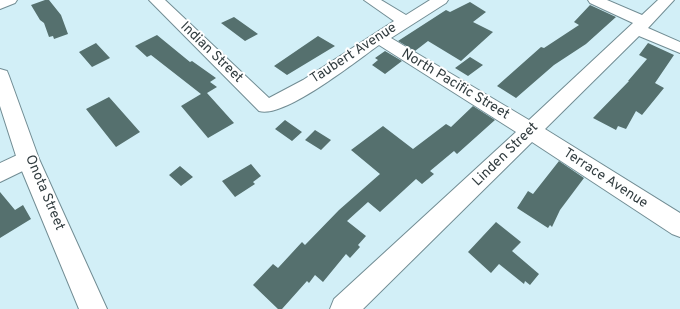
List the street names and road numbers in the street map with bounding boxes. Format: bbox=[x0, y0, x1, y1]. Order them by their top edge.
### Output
street label: Indian Street bbox=[176, 19, 246, 87]
street label: Taubert Avenue bbox=[308, 20, 400, 88]
street label: North Pacific Street bbox=[398, 46, 512, 124]
street label: Linden Street bbox=[470, 120, 542, 190]
street label: Terrace Avenue bbox=[560, 145, 650, 213]
street label: Onota Street bbox=[21, 153, 67, 233]

